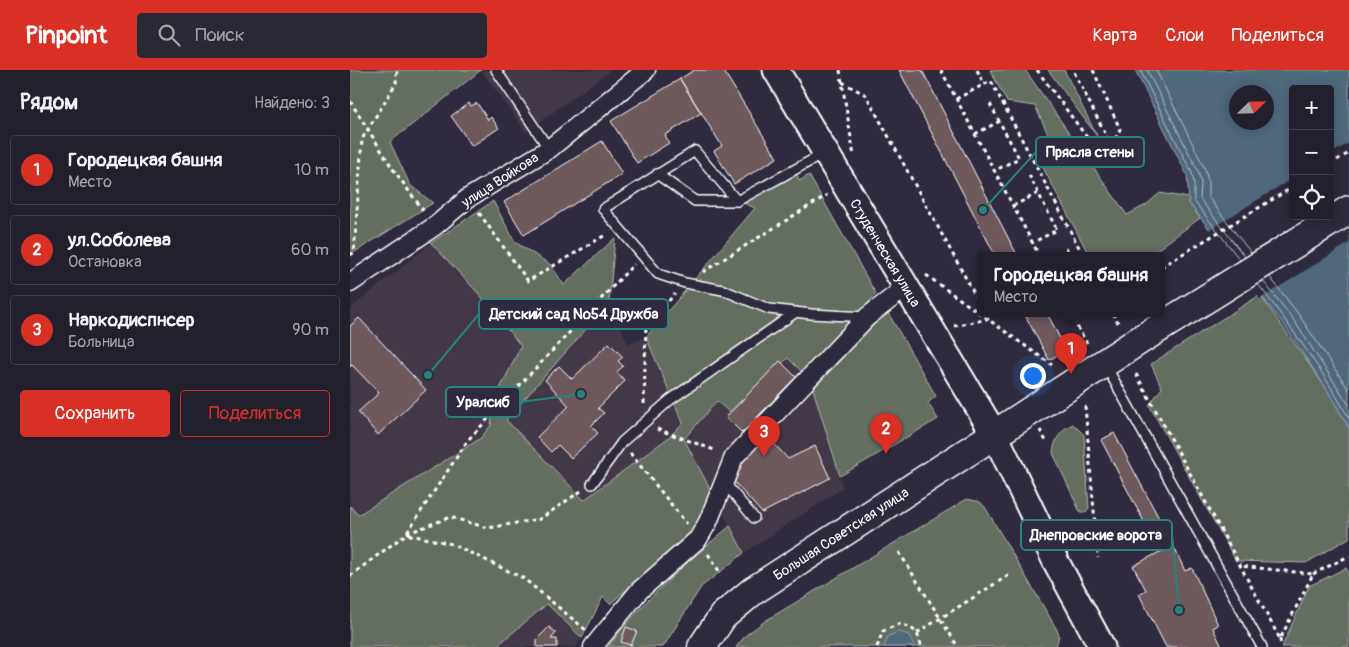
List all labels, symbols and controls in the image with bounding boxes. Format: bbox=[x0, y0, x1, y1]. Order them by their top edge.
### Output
search box bbox=[137, 13, 487, 58]
text: Pinpoint bbox=[25, 21, 107, 50]
icon: search bbox=[155, 21, 183, 49]
text: Поиск bbox=[195, 23, 245, 47]
text: Карта bbox=[1093, 24, 1137, 47]
text: Слои bbox=[1165, 24, 1203, 47]
text: Поделиться bbox=[1231, 24, 1324, 47]
north arrow bbox=[1229, 85, 1274, 130]
map controls bbox=[1289, 85, 1334, 220]
button: + bbox=[1289, 85, 1334, 130]
text: Рядом bbox=[20, 89, 78, 116]
text: Найдено: 3 bbox=[254, 93, 330, 113]
button: − bbox=[1289, 130, 1334, 175]
callout: Прясла стены bbox=[1036, 137, 1144, 167]
text: Прясла стены bbox=[1046, 143, 1134, 162]
text: Городецкая башня bbox=[68, 148, 222, 172]
street label: улица Войкова bbox=[458, 149, 542, 212]
text: 1 bbox=[34, 160, 40, 180]
text: 10 m bbox=[294, 160, 329, 180]
text: Место bbox=[68, 172, 112, 192]
button: locate bbox=[1289, 175, 1334, 220]
street label: Студенческая улица bbox=[846, 196, 924, 310]
text: ул.Соболева bbox=[68, 228, 171, 252]
text: 2 bbox=[33, 240, 41, 260]
text: 60 m bbox=[291, 240, 329, 260]
text: Остановка bbox=[68, 252, 142, 272]
popup bbox=[977, 252, 1165, 317]
text: Городецкая башня bbox=[994, 263, 1148, 287]
text: Место bbox=[994, 287, 1038, 307]
callout: Детский сад №54 Дружба bbox=[479, 299, 668, 329]
text: Детский сад №54 Дружба bbox=[488, 305, 659, 324]
text: Наркодиспнсер bbox=[68, 308, 194, 332]
text: 3 bbox=[33, 320, 41, 340]
text: 90 m bbox=[292, 320, 329, 340]
text: Больница bbox=[68, 332, 135, 352]
pin: 1 bbox=[1055, 333, 1087, 374]
your location bbox=[1020, 363, 1046, 389]
callout: Уралсиб bbox=[446, 387, 520, 417]
button: Сохранить bbox=[20, 390, 170, 437]
button: Поделиться bbox=[180, 390, 330, 437]
text: Уралсиб bbox=[456, 393, 510, 412]
pin: 2 bbox=[870, 413, 902, 454]
pin: 3 bbox=[748, 416, 780, 457]
street label: Большая Советская улица bbox=[770, 484, 912, 584]
callout: Днепровские ворота bbox=[1021, 520, 1172, 550]
text: Днепровские ворота bbox=[1029, 526, 1162, 545]

